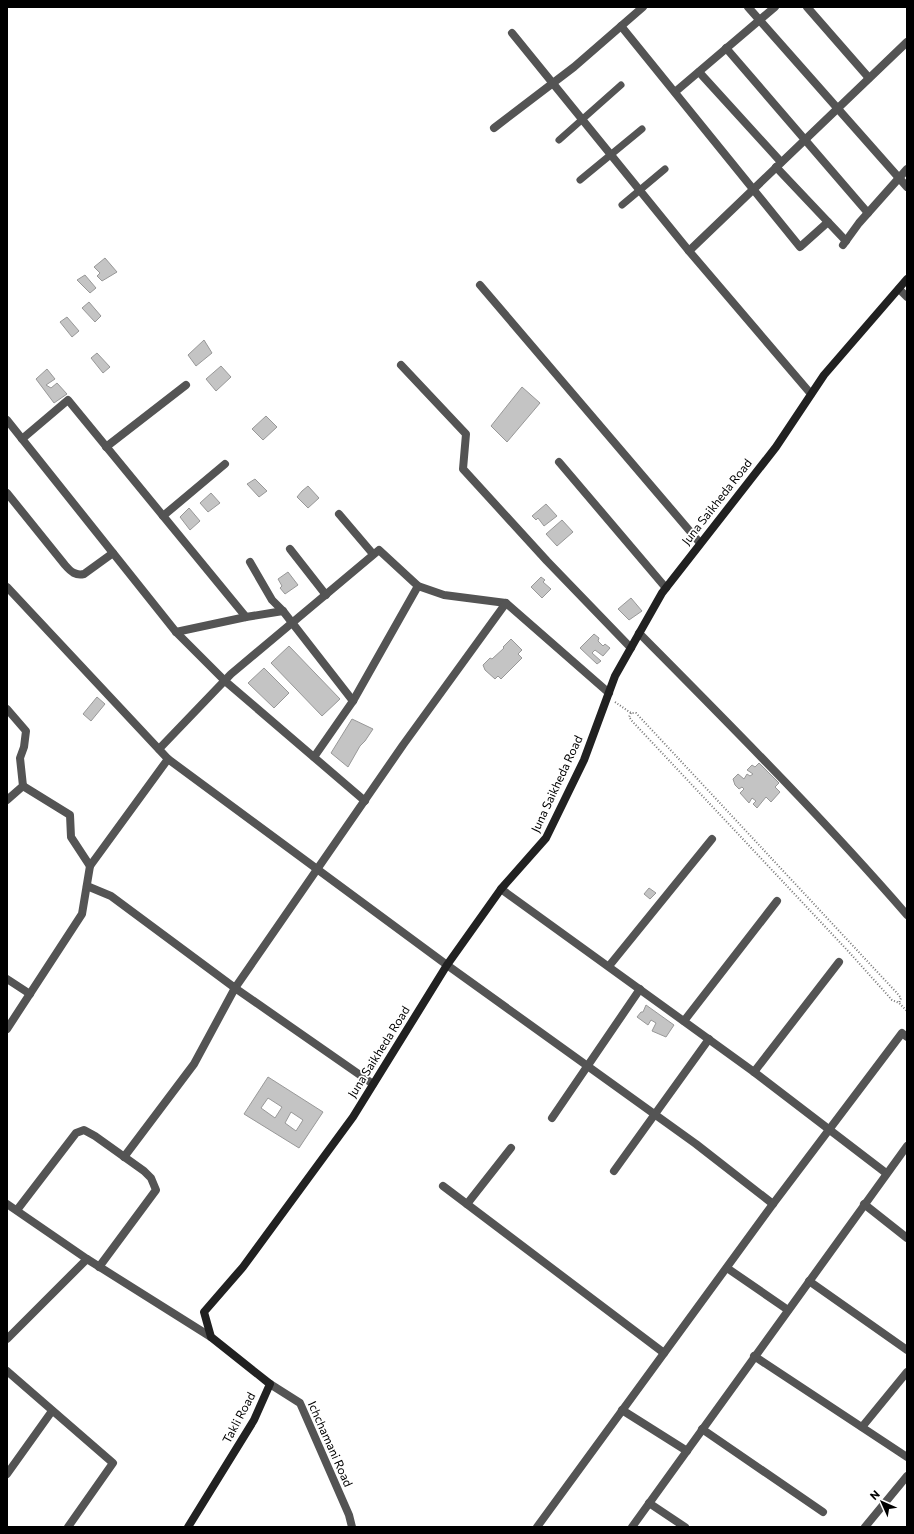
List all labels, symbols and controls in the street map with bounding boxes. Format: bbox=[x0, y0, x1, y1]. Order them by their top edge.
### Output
street label: Juna Saikheda Road bbox=[678, 456, 755, 548]
street label: Juna Saikheda Road bbox=[528, 733, 586, 835]
street label: Juna Saikheda Road bbox=[344, 1003, 413, 1100]
street label: Takli Road bbox=[219, 1390, 257, 1445]
street label: Ichchamani Road bbox=[306, 1399, 356, 1489]
north arrow bbox=[862, 1482, 902, 1522]
text: N bbox=[867, 1487, 882, 1502]

